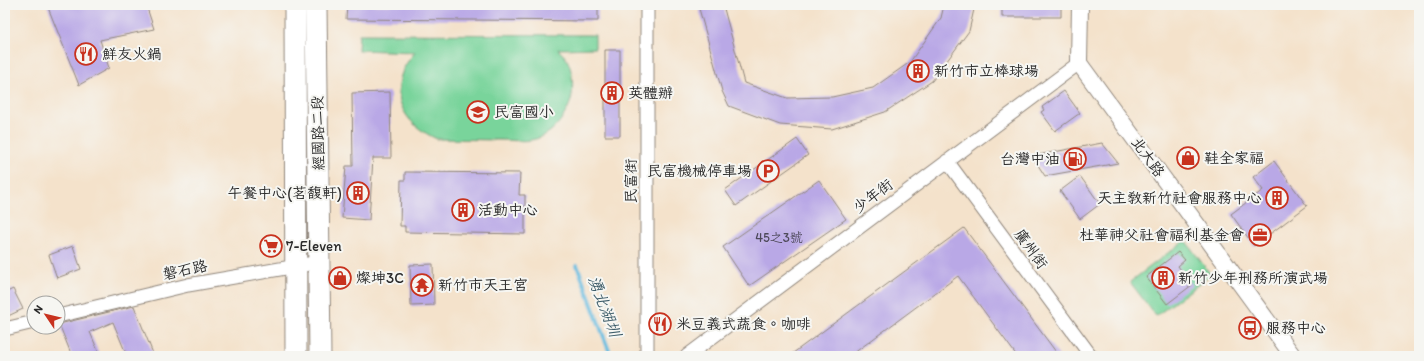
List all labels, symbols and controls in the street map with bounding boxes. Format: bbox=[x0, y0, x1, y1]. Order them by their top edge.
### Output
restaurant icon: 鮮友火鍋 bbox=[73, 41, 99, 67]
place label: 鮮友火鍋 bbox=[102, 45, 162, 63]
building icon: 新竹市立棒球場 bbox=[905, 58, 931, 84]
place label: 新竹市立棒球場 bbox=[934, 62, 1039, 80]
building icon: 英體辦 bbox=[599, 80, 625, 106]
place label: 英體辦 bbox=[628, 84, 673, 102]
street label: 經國路二段 bbox=[308, 95, 328, 171]
school or university icon: 民富國小 bbox=[465, 99, 491, 125]
place label: 民富國小 bbox=[494, 103, 554, 121]
street label: 北大路 bbox=[1127, 134, 1169, 180]
shop icon: 鞋全家福 bbox=[1175, 145, 1201, 171]
fuel station icon: 台灣中油 bbox=[1062, 146, 1088, 172]
place label: 鞋全家福 bbox=[1204, 149, 1264, 167]
place label: 台灣中油 bbox=[1000, 150, 1060, 168]
street label: 民富街 bbox=[622, 158, 640, 204]
parking icon: 民富機械停車場 bbox=[755, 158, 781, 184]
place label: 民富機械停車場 bbox=[647, 162, 752, 180]
street label: 少年街 bbox=[850, 175, 896, 217]
building icon: 午餐中心(茗馥軒) bbox=[345, 180, 371, 206]
place label: 午餐中心(茗馥軒) bbox=[227, 184, 342, 202]
building icon: 天主教新竹社會服務中心 bbox=[1264, 185, 1290, 211]
place label: 天主教新竹社會服務中心 bbox=[1097, 189, 1262, 207]
building icon: 活動中心 bbox=[450, 197, 476, 223]
place label: 活動中心 bbox=[478, 201, 538, 219]
office icon: 杜華神父社會福利基金會 bbox=[1247, 222, 1273, 248]
street label: 廣州街 bbox=[1010, 226, 1052, 272]
place label: 杜華神父社會福利基金會 bbox=[1079, 226, 1244, 244]
house number: 45之3號 bbox=[755, 230, 803, 245]
supermarket icon: 7-Eleven bbox=[258, 233, 284, 259]
place label: 7-Eleven bbox=[286, 237, 342, 255]
street label: 磐石路 bbox=[161, 257, 209, 283]
shop icon: 燦坤3C bbox=[327, 265, 353, 291]
building icon: 新竹少年刑務所演武場 bbox=[1150, 265, 1176, 291]
place label: 燦坤3C bbox=[356, 269, 404, 287]
place label: 新竹少年刑務所演武場 bbox=[1178, 269, 1328, 287]
temple icon: 新竹市天王宮 bbox=[409, 272, 435, 298]
water label: 湧北湖圳 bbox=[584, 273, 626, 341]
place label: 新竹市天王宮 bbox=[438, 276, 528, 294]
north arrow bbox=[26, 295, 66, 335]
text: N bbox=[31, 303, 46, 316]
restaurant icon: 米豆義式蔬食。咖啡 bbox=[647, 311, 673, 337]
place label: 米豆義式蔬食。咖啡 bbox=[676, 315, 811, 333]
bus stop icon: 服務中心 bbox=[1237, 315, 1263, 341]
place label: 服務中心 bbox=[1266, 319, 1326, 337]

